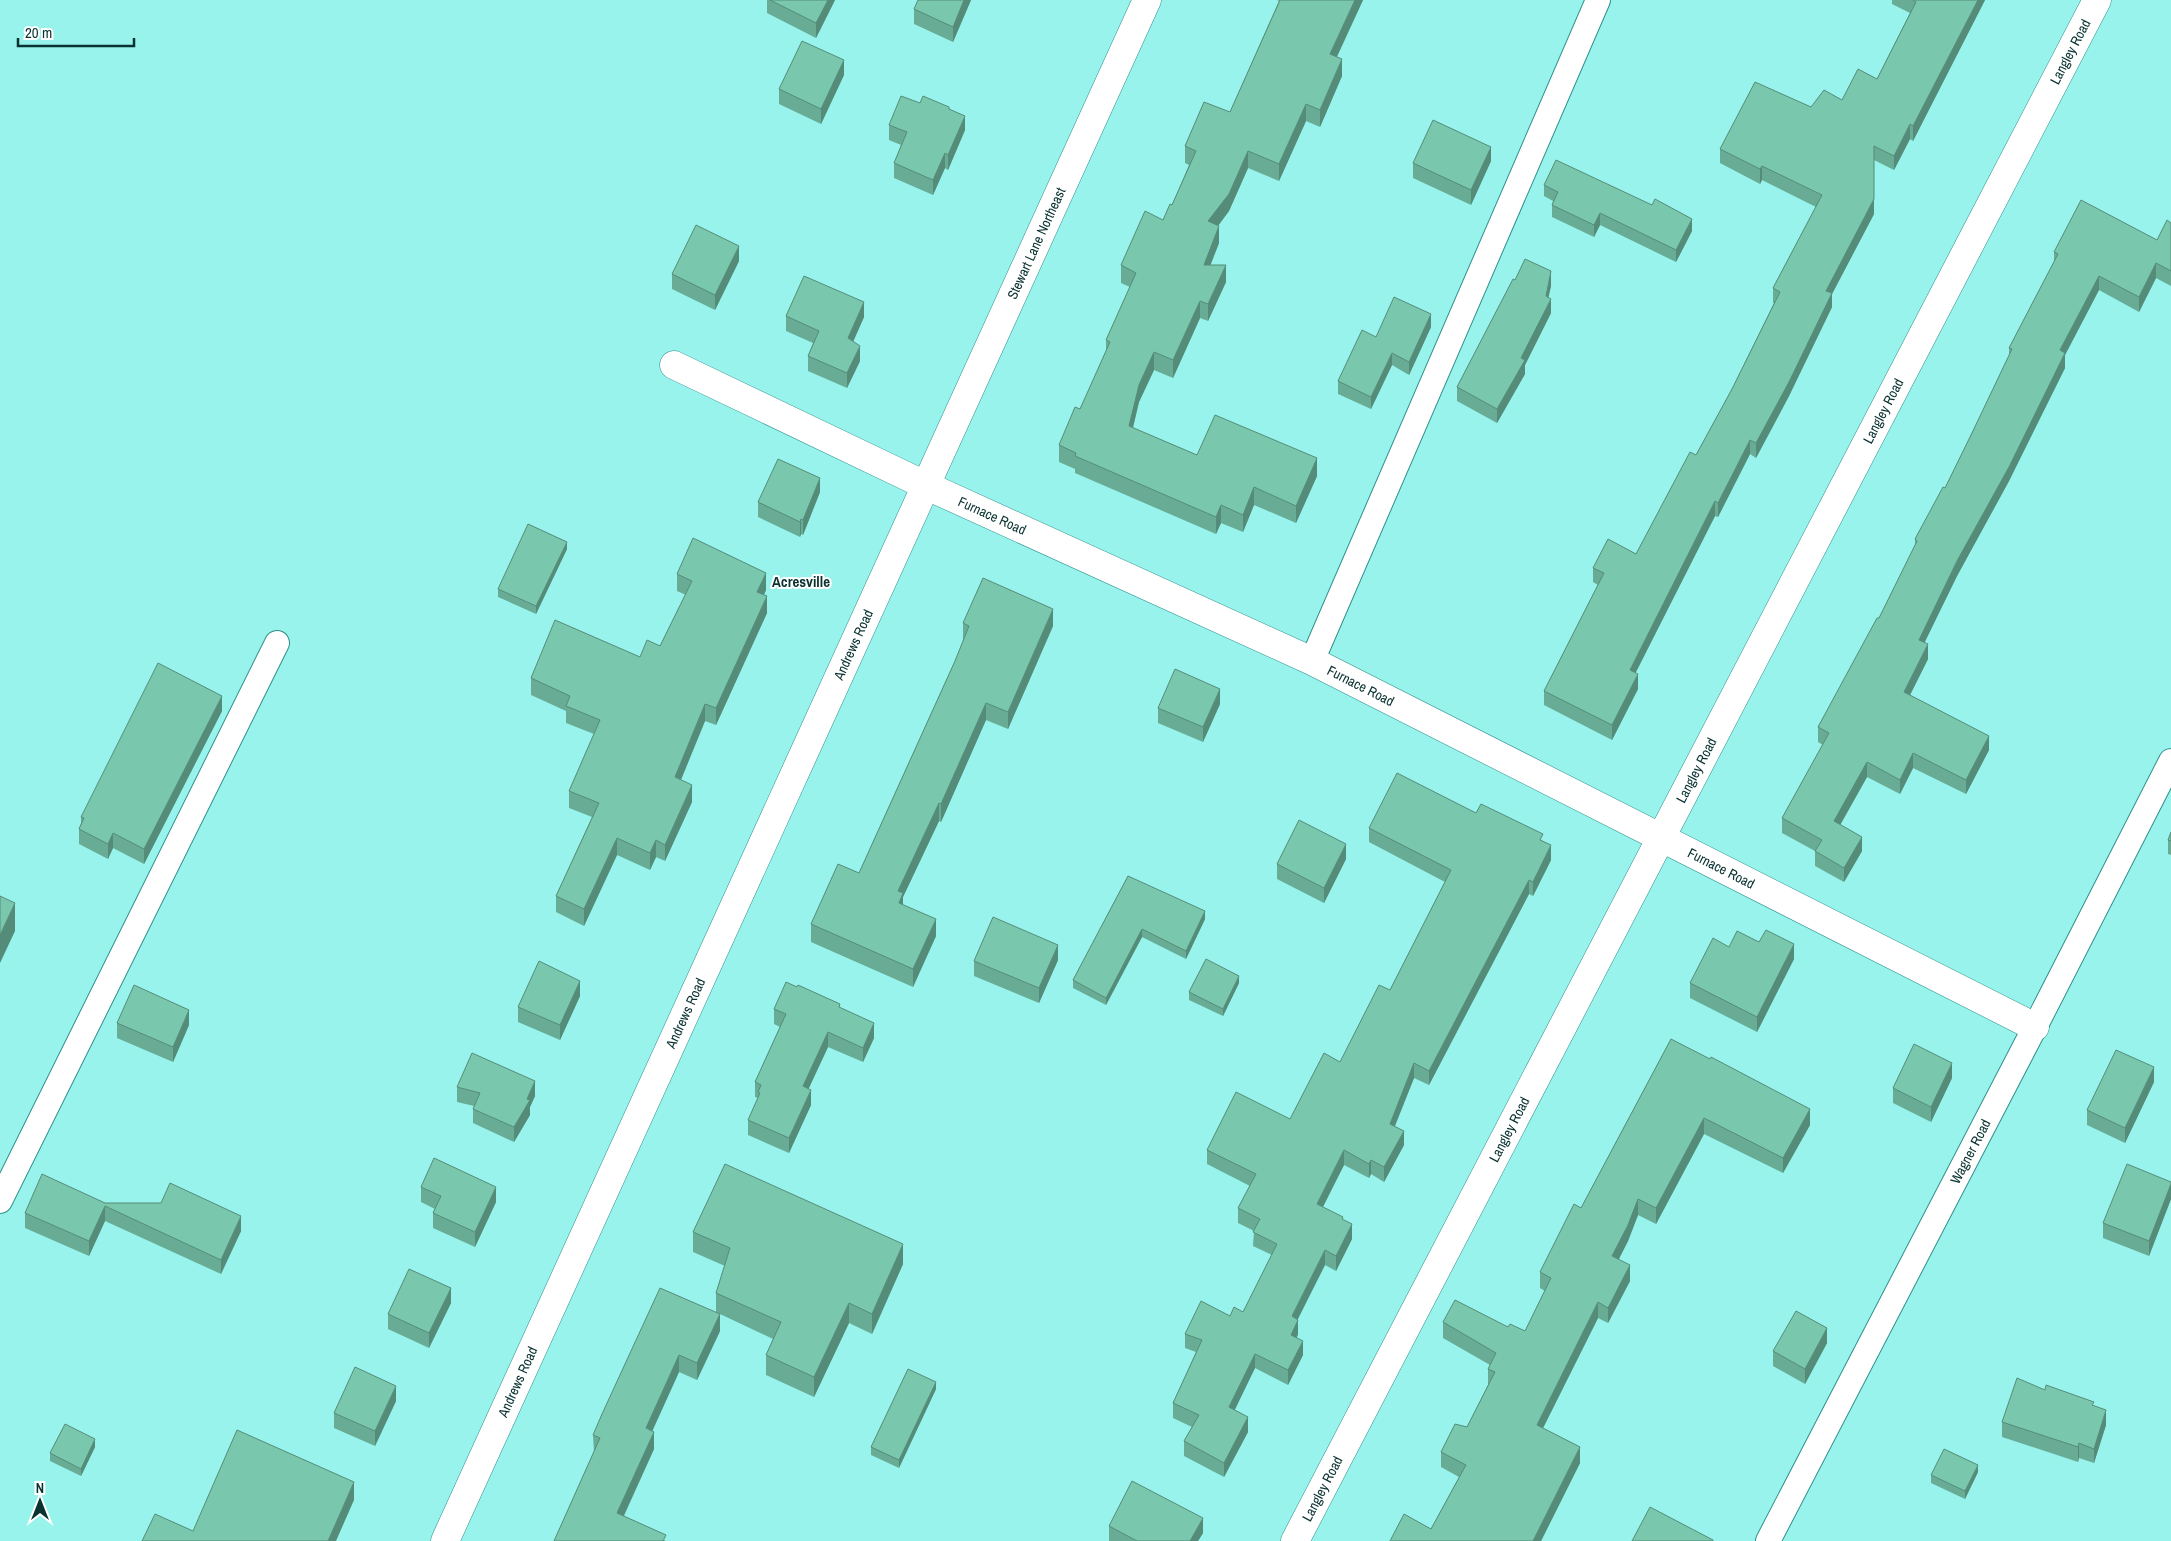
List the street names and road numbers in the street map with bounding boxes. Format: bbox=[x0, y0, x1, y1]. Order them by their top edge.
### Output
street label: Langley Road bbox=[2046, 16, 2094, 87]
street label: Stewart Lane Northeast bbox=[1003, 185, 1069, 302]
street label: Langley Road bbox=[1859, 375, 1908, 447]
street label: Furnace Road bbox=[955, 492, 1029, 539]
street label: Andrews Road bbox=[829, 607, 877, 684]
street label: Furnace Road bbox=[1324, 661, 1397, 710]
street label: Langley Road bbox=[1672, 735, 1721, 806]
street label: Furnace Road bbox=[1685, 844, 1758, 893]
street label: Andrews Road bbox=[661, 975, 709, 1052]
street label: Langley Road bbox=[1485, 1094, 1534, 1165]
street label: Wagner Road bbox=[1946, 1116, 1995, 1187]
street label: Andrews Road bbox=[493, 1344, 541, 1421]
street label: Langley Road bbox=[1298, 1453, 1347, 1524]

